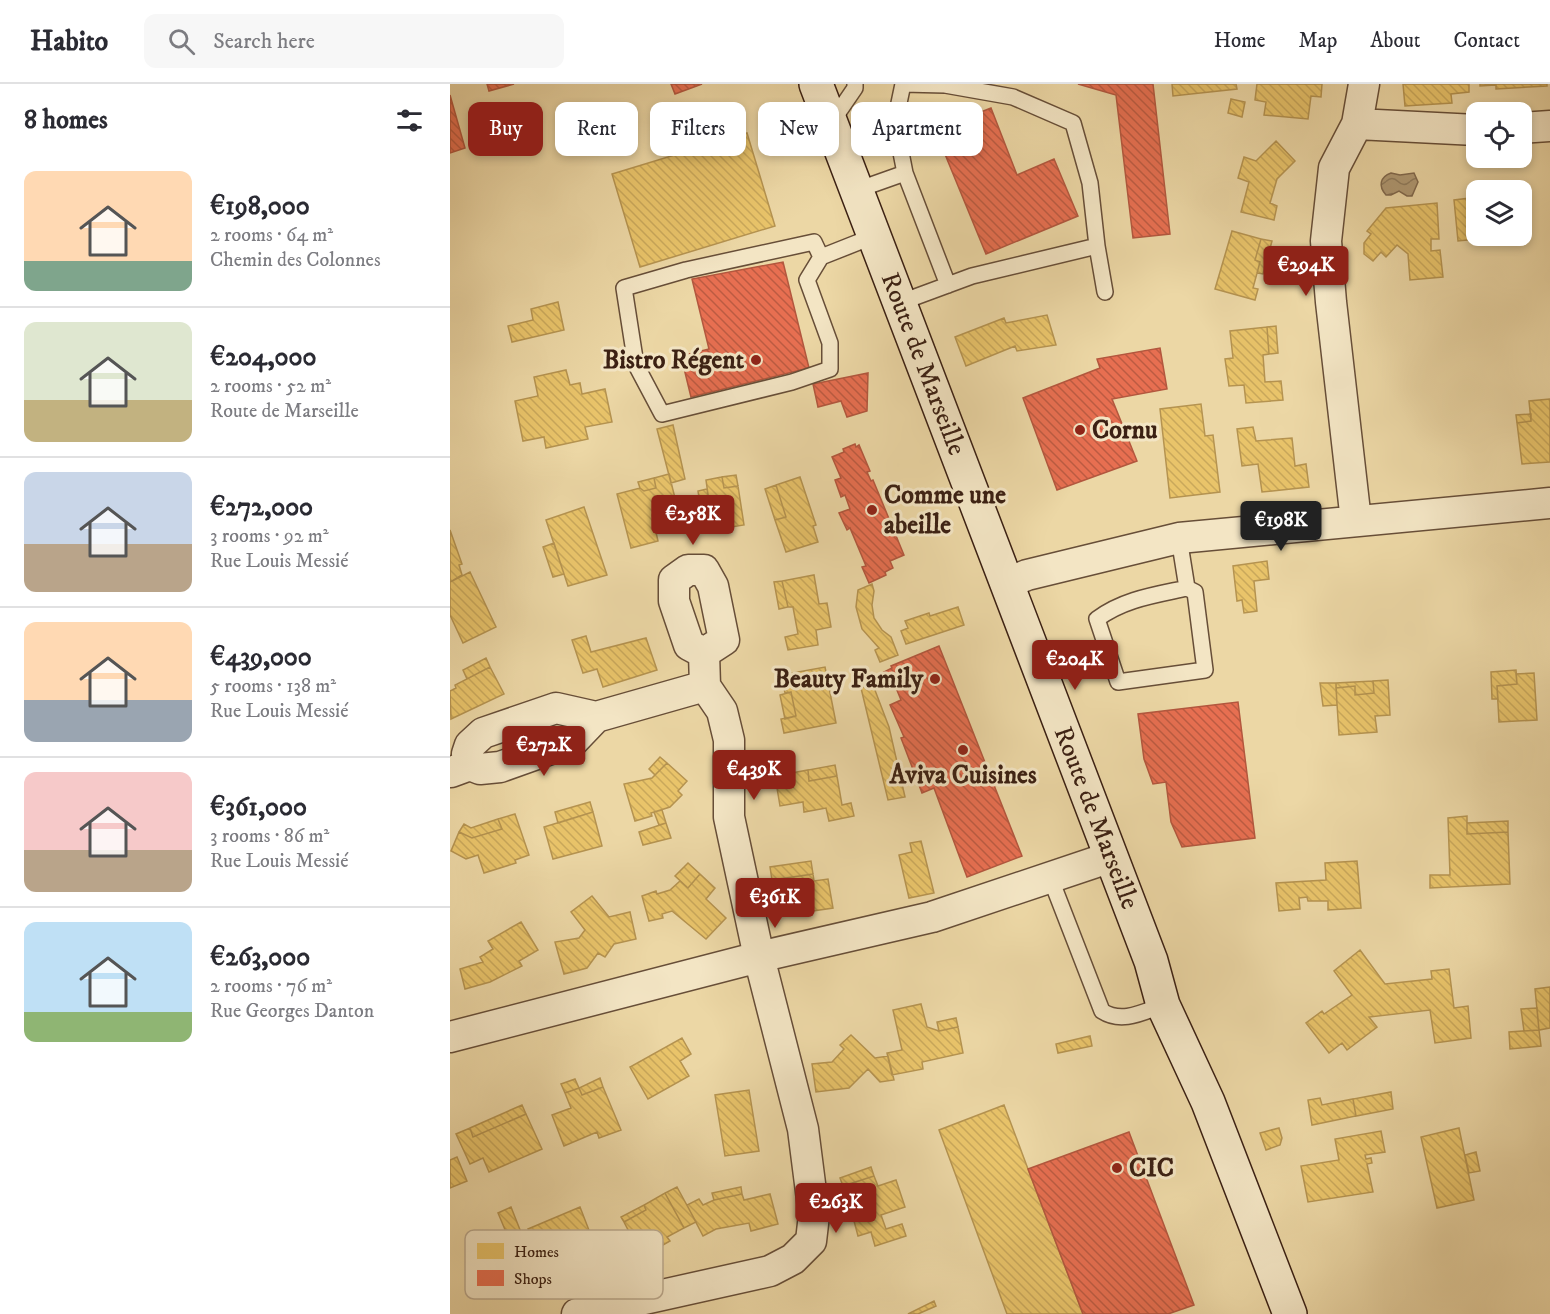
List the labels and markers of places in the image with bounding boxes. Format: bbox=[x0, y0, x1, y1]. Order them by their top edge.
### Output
pin: €294K bbox=[1264, 246, 1348, 297]
place label: Bistro Régent bbox=[603, 344, 745, 377]
marker: Bistro Régent bbox=[749, 353, 763, 367]
place label: Cornu bbox=[1092, 414, 1158, 447]
marker: Cornu bbox=[1073, 423, 1087, 437]
place label: Comme une abeille bbox=[884, 479, 1006, 542]
pin: €258K bbox=[651, 495, 735, 546]
pin: €198K bbox=[1239, 501, 1323, 552]
marker: Comme une abeille bbox=[865, 503, 879, 517]
pin: €204K bbox=[1033, 640, 1117, 691]
place label: Beauty Family bbox=[774, 663, 924, 696]
marker: Beauty Family bbox=[928, 672, 942, 686]
pin: €272K bbox=[502, 726, 586, 777]
marker: Aviva Cuisines bbox=[956, 743, 970, 757]
pin: €439K bbox=[712, 750, 796, 801]
place label: Aviva Cuisines bbox=[888, 759, 1037, 792]
pin: €361K bbox=[733, 878, 817, 929]
place label: CIC bbox=[1129, 1152, 1174, 1185]
marker: CIC bbox=[1110, 1161, 1124, 1175]
pin: €263K bbox=[794, 1183, 878, 1234]

